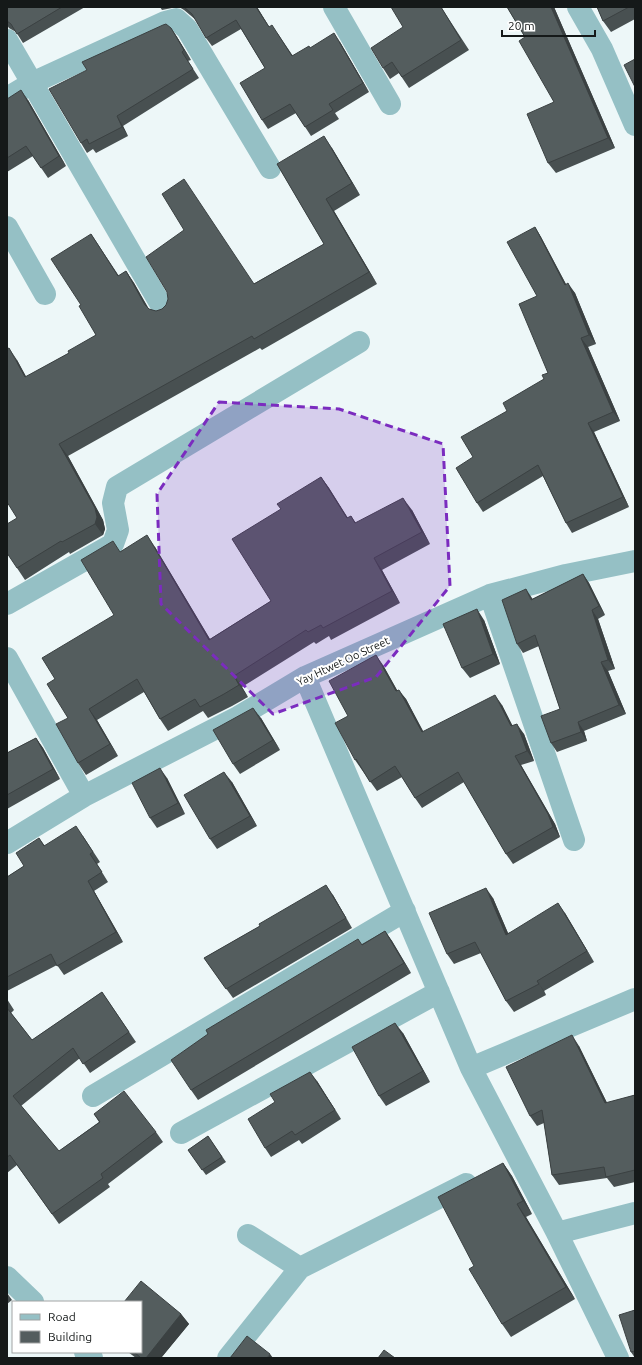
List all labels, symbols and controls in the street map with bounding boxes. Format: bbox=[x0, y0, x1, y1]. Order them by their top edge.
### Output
scale bar bbox=[502, 12, 595, 38]
text: 20 m bbox=[508, 19, 535, 32]
street label: Yay Htwet Oo Street bbox=[295, 634, 392, 688]
legend bbox=[12, 1301, 142, 1353]
text: Road bbox=[48, 1310, 76, 1323]
text: Building bbox=[48, 1330, 92, 1343]

